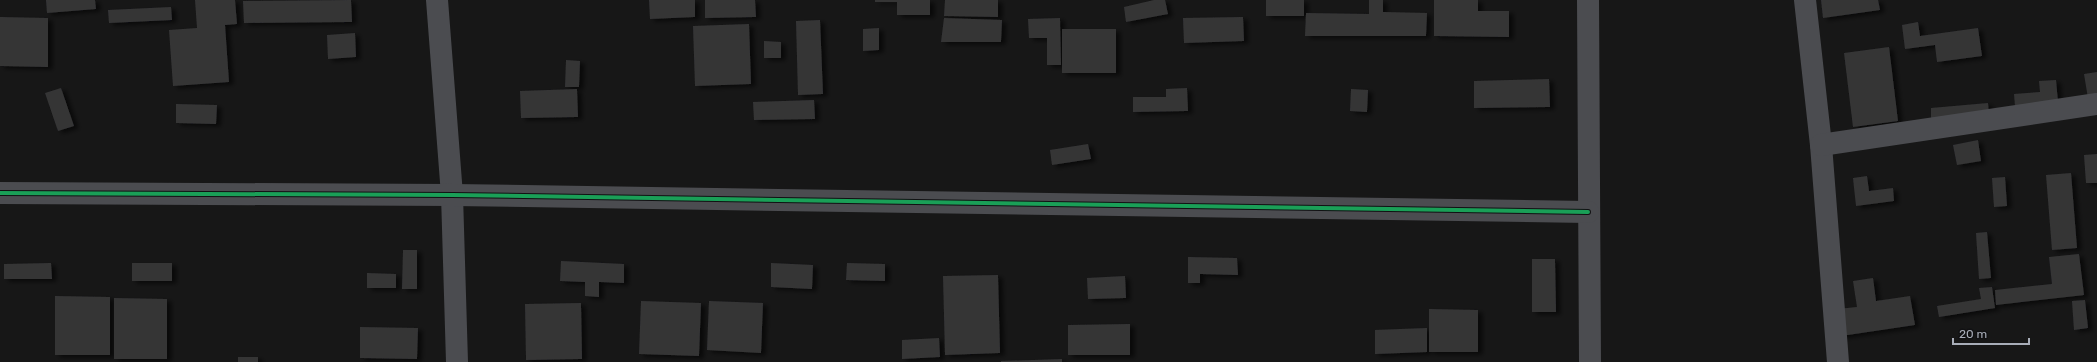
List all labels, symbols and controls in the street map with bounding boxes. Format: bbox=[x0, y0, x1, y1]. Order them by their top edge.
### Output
scale bar bbox=[1953, 320, 2029, 346]
text: 20 m bbox=[1959, 327, 1987, 341]

